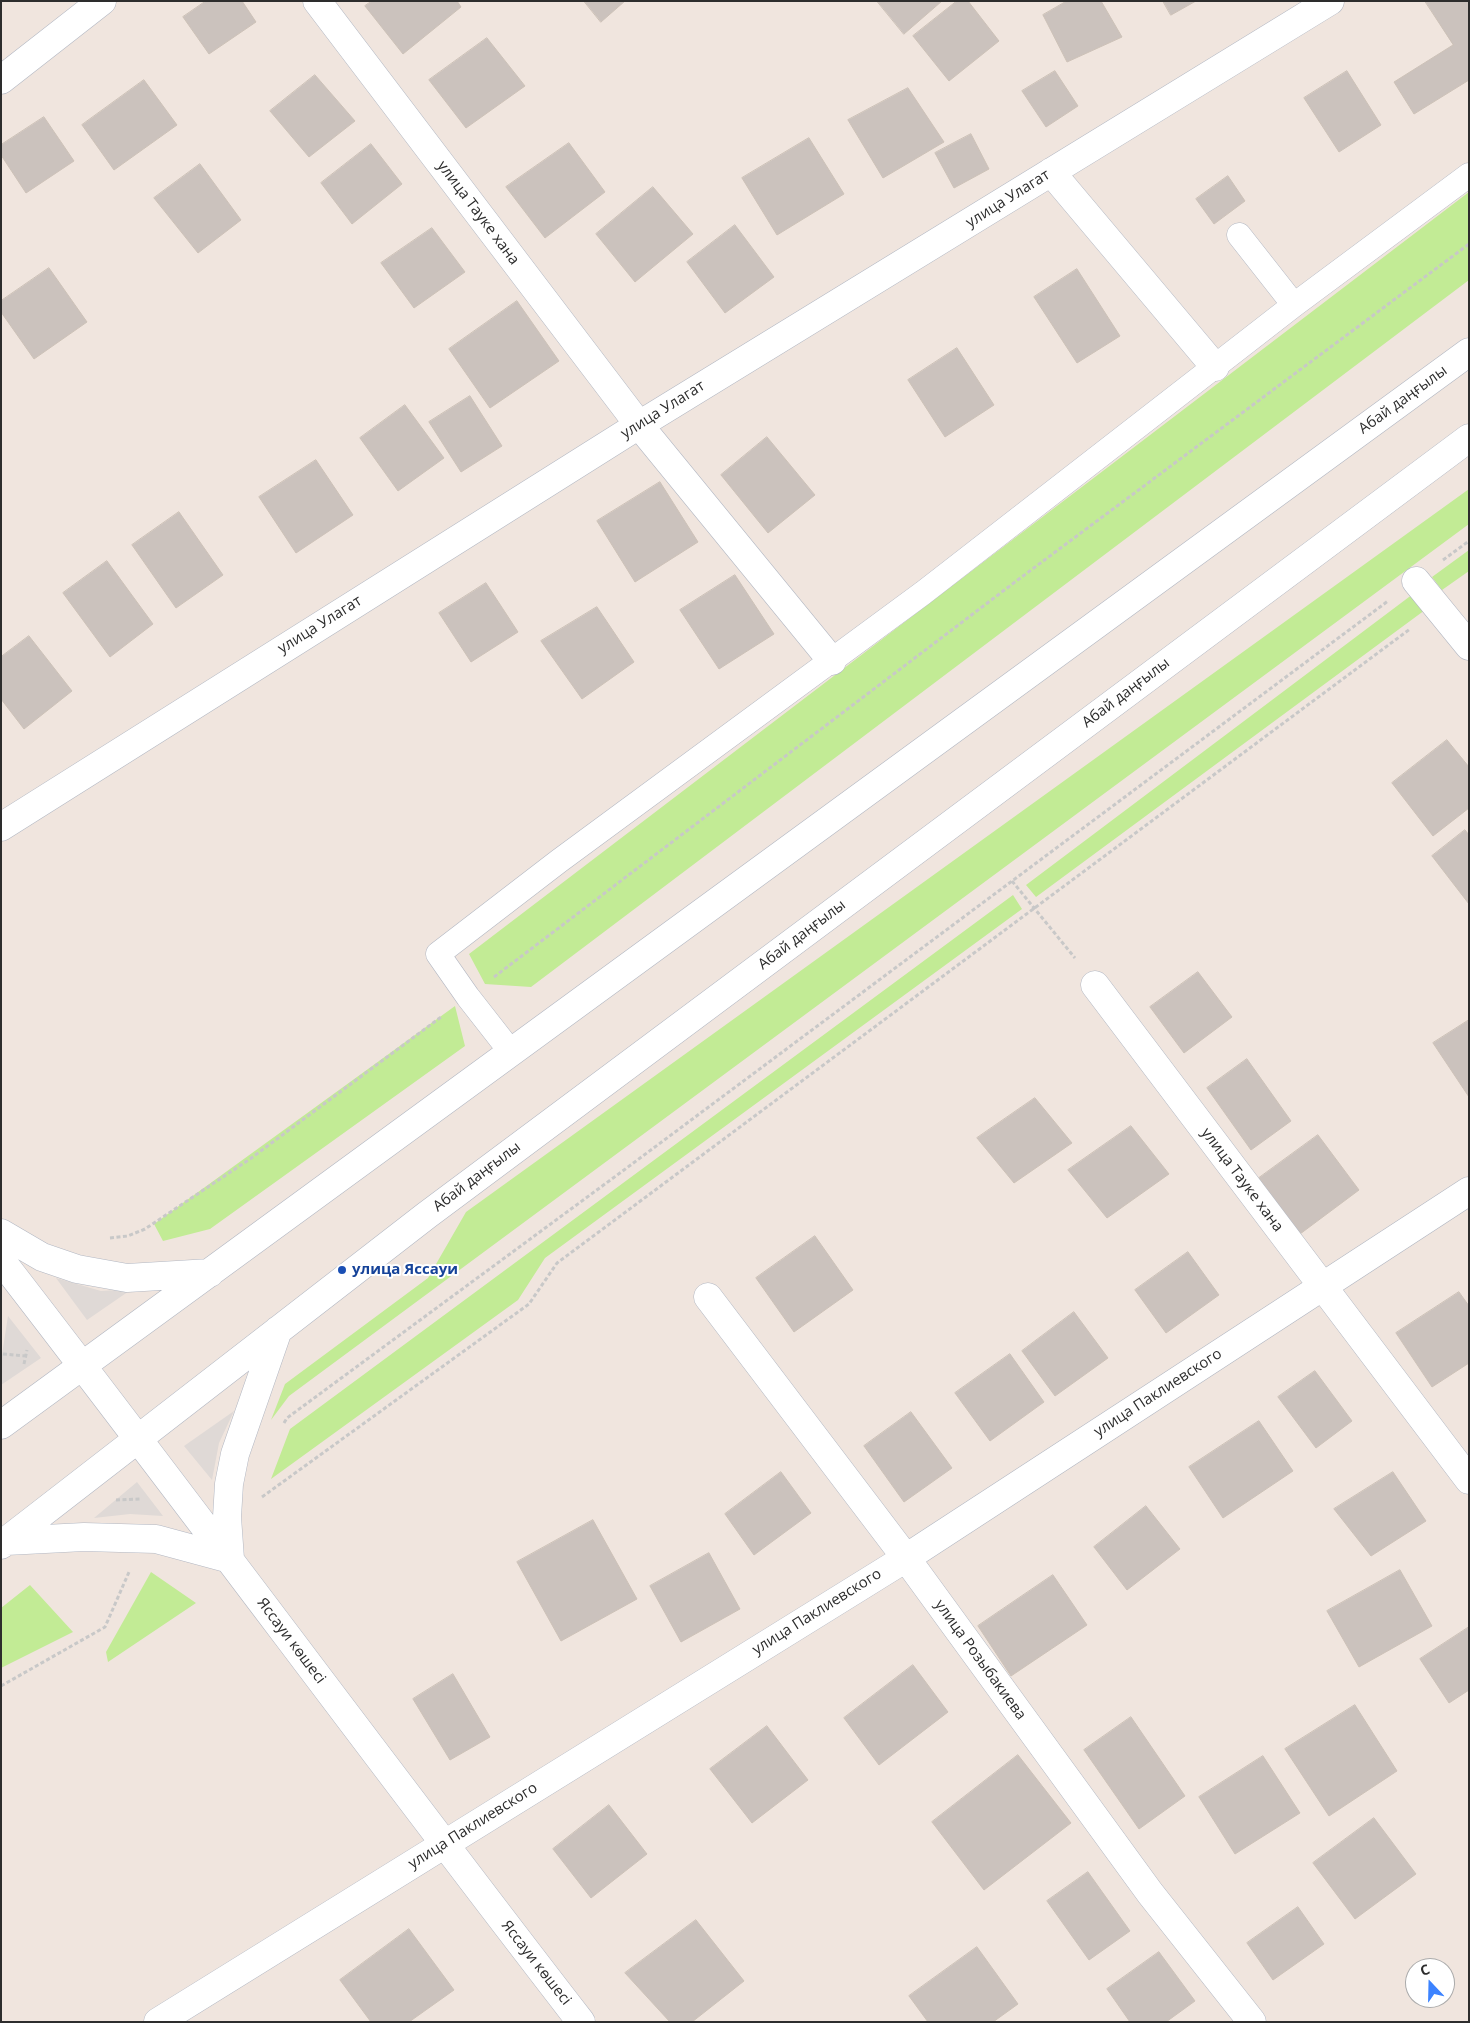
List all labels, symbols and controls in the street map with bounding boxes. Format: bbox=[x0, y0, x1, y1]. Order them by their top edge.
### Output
street label: улица Тауке хана bbox=[433, 157, 523, 269]
street label: улица Улагат bbox=[963, 166, 1053, 232]
street label: Абай даңғылы bbox=[1355, 362, 1451, 438]
street label: улица Улагат bbox=[618, 377, 708, 443]
street label: улица Улагат bbox=[275, 592, 365, 658]
street label: Абай даңғылы bbox=[1079, 654, 1173, 732]
street label: Абай даңғылы bbox=[755, 896, 849, 974]
street label: улица Тауке хана bbox=[1197, 1124, 1287, 1236]
street label: Абай даңғылы bbox=[430, 1138, 524, 1216]
place label: улица Яссауи bbox=[352, 1261, 458, 1279]
marker: улица Яссауи bbox=[336, 1264, 348, 1276]
street label: улица Паклиевского bbox=[1091, 1345, 1225, 1441]
street label: улица Паклиевского bbox=[749, 1565, 885, 1659]
street label: Яссауи көшесі bbox=[253, 1595, 329, 1687]
street label: улица Розыбакиева bbox=[930, 1596, 1030, 1724]
street label: улица Паклиевского bbox=[405, 1779, 541, 1873]
street label: Яссауи көшесі bbox=[497, 1917, 575, 2009]
north arrow bbox=[1405, 1958, 1455, 2008]
text: С bbox=[1417, 1959, 1432, 1980]

